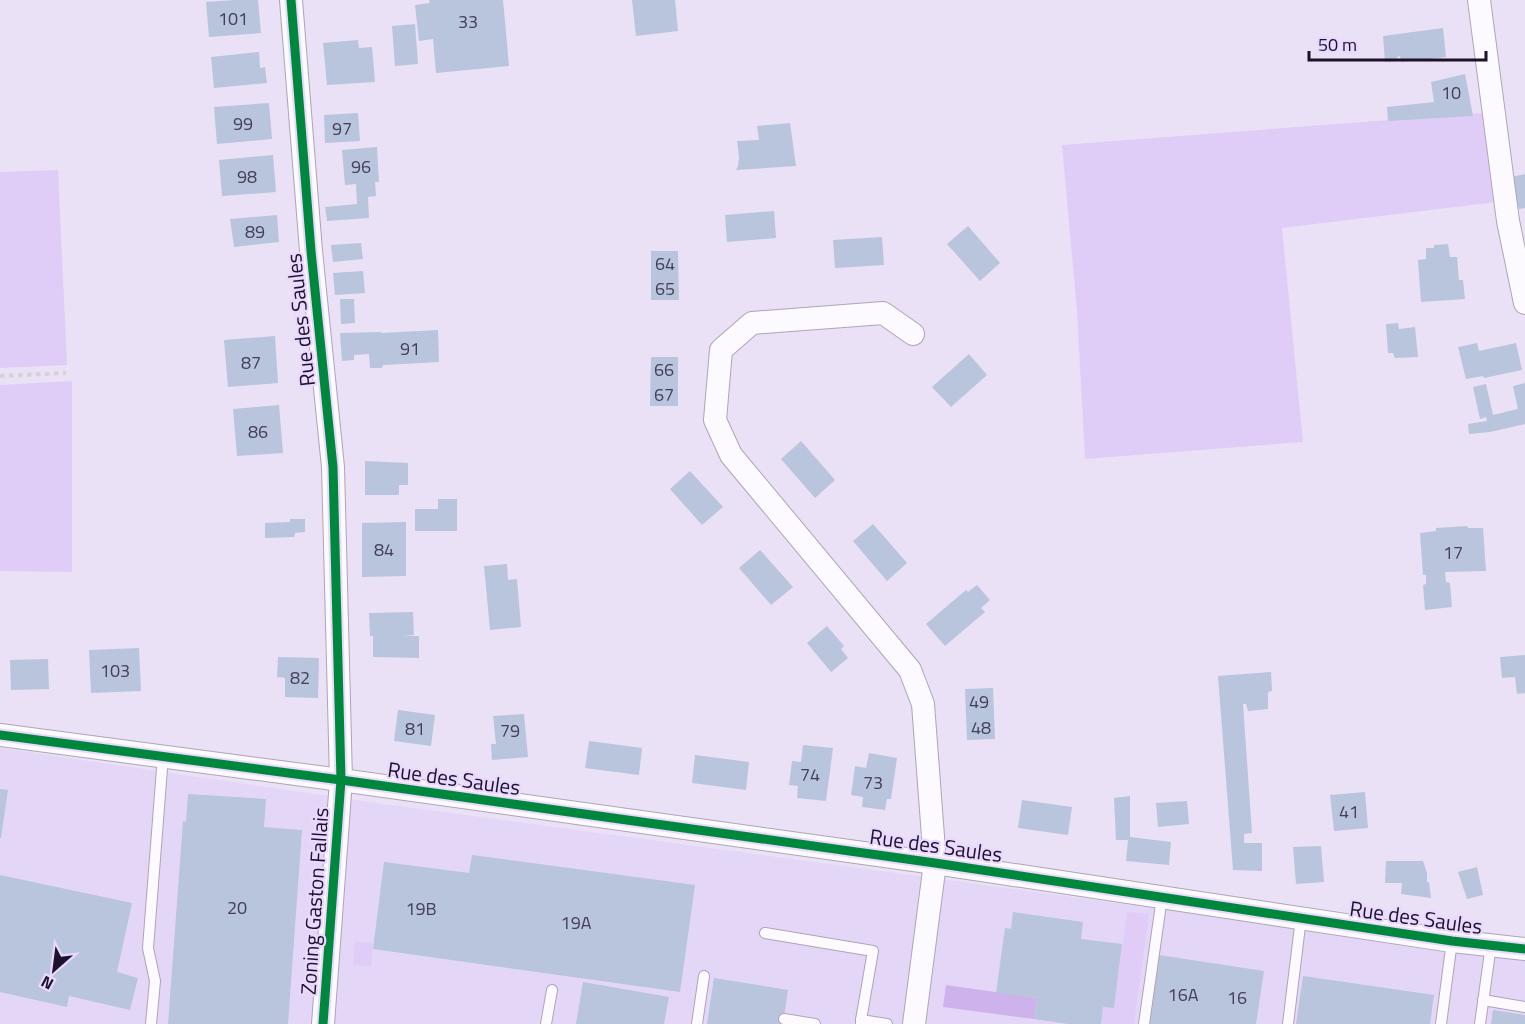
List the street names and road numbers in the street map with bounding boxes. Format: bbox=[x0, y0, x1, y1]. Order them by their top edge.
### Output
street label: Rue des Saules bbox=[277, 252, 323, 388]
street label: Rue des Saules bbox=[386, 753, 522, 803]
street label: Zoning Gaston Fallais bbox=[291, 806, 337, 996]
street label: Rue des Saules bbox=[868, 820, 1004, 870]
street label: Rue des Saules bbox=[1348, 892, 1484, 942]

